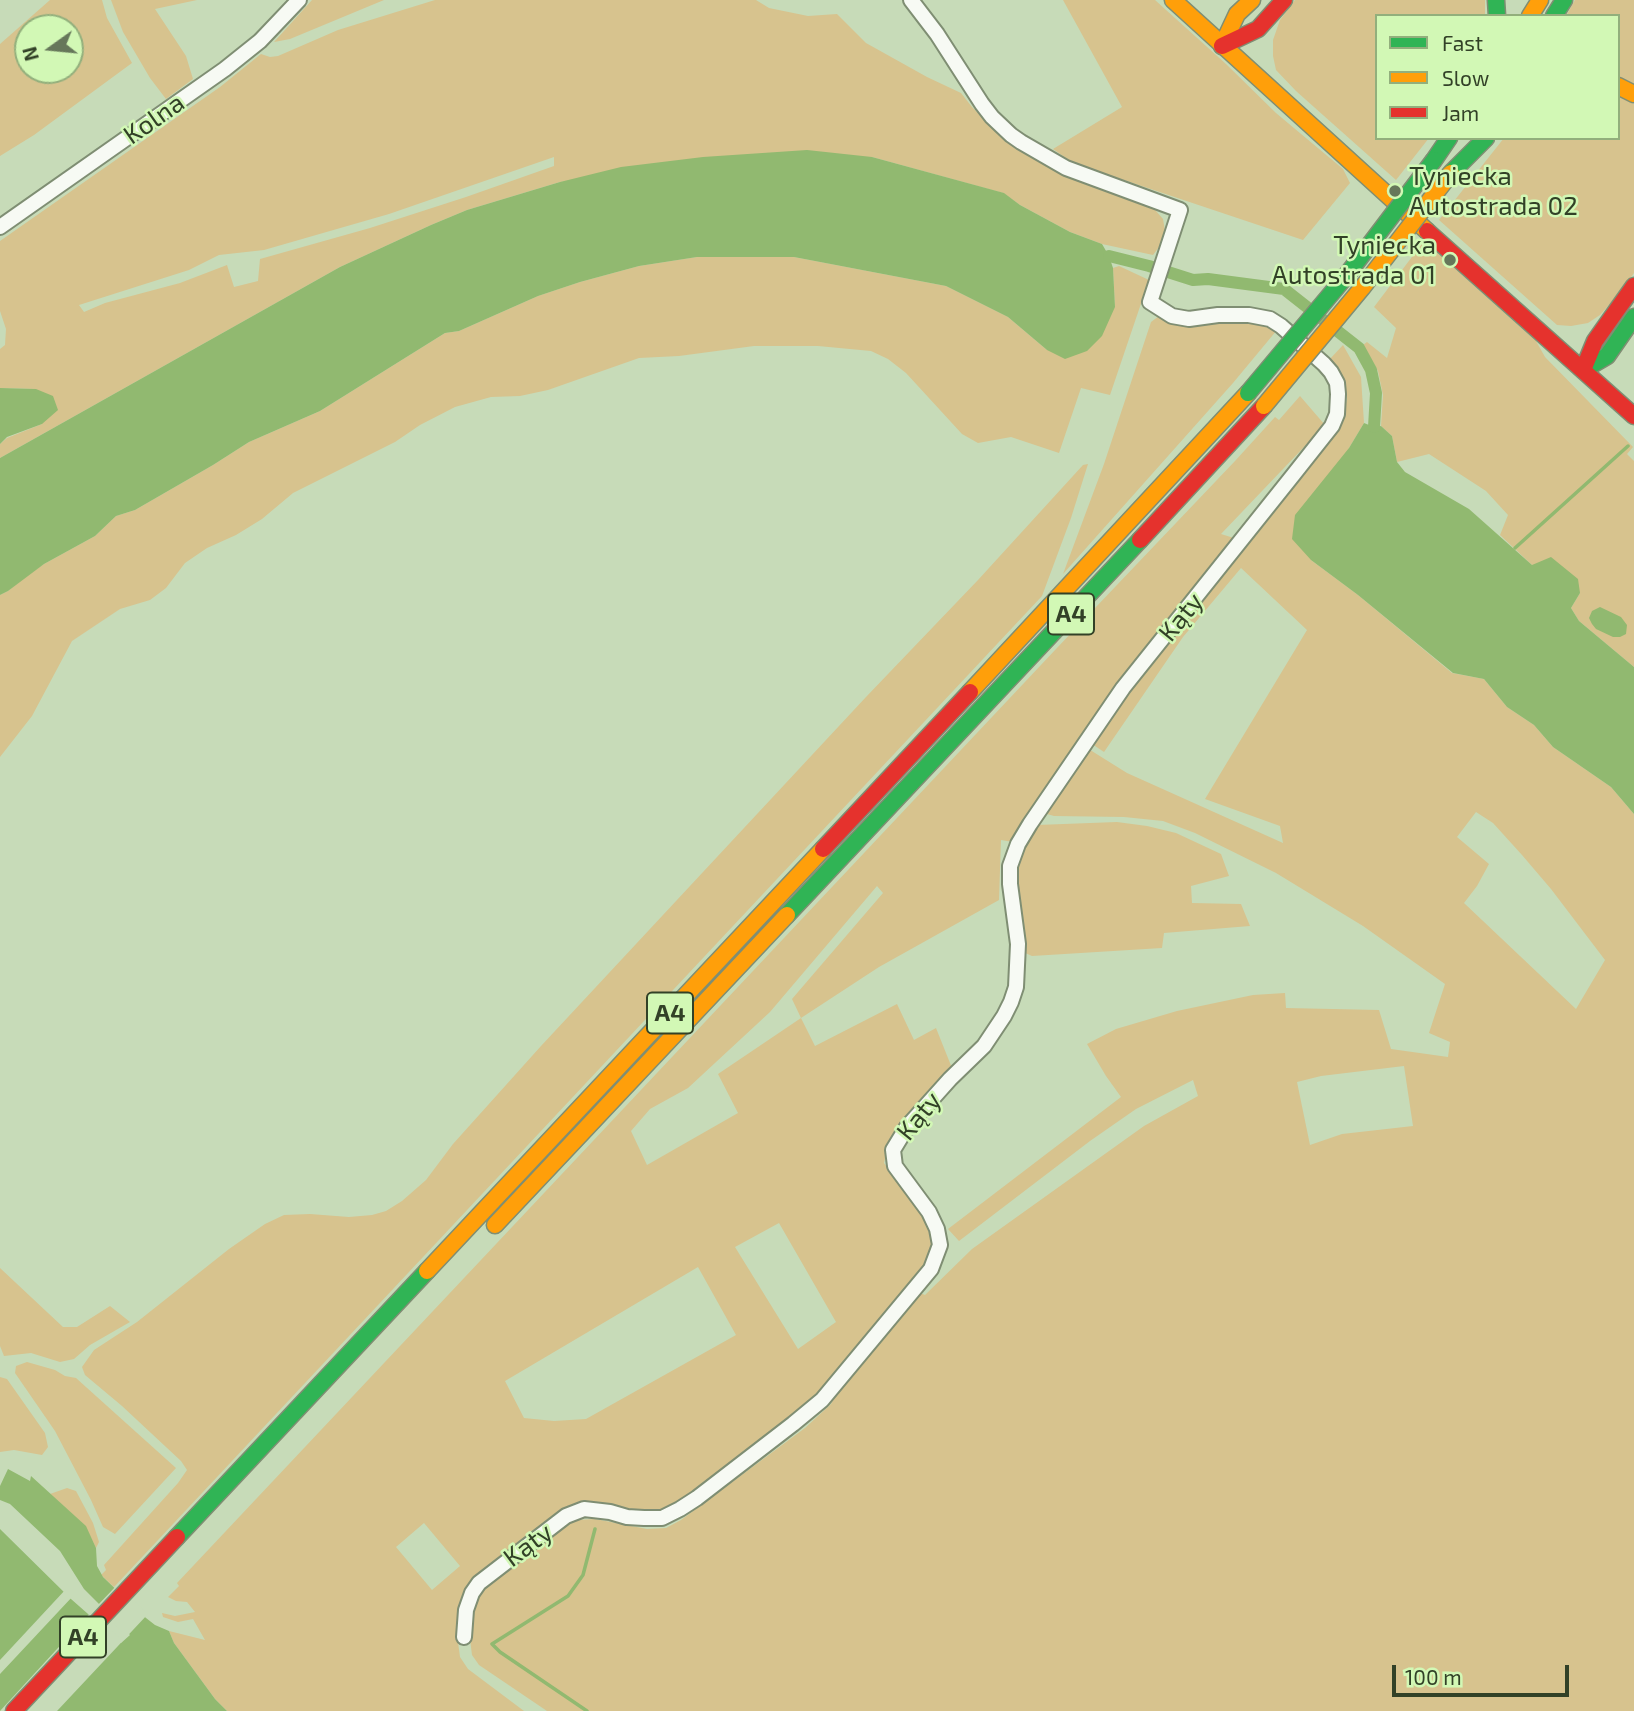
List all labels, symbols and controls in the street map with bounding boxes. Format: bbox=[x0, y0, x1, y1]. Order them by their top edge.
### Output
north arrow bbox=[14, 14, 84, 84]
legend bbox=[1375, 14, 1620, 140]
text: Fast bbox=[1442, 30, 1483, 55]
text: N bbox=[17, 44, 43, 64]
text: Slow bbox=[1442, 65, 1489, 90]
street label: Kolna bbox=[118, 87, 190, 151]
text: Jam bbox=[1442, 100, 1479, 125]
place label: Tyniecka Autostrada 02 bbox=[1409, 160, 1578, 222]
marker: Tyniecka Autostrada 02 bbox=[1387, 183, 1403, 199]
place label: Tyniecka Autostrada 01 bbox=[1272, 229, 1436, 290]
marker: Tyniecka Autostrada 01 bbox=[1442, 252, 1458, 268]
street label: Kąty bbox=[1152, 586, 1210, 648]
road number: A4 bbox=[1048, 594, 1094, 634]
road number: A4 bbox=[647, 993, 693, 1034]
street label: Kąty bbox=[890, 1085, 948, 1147]
street label: Kąty bbox=[497, 1517, 559, 1573]
road number: A4 bbox=[60, 1616, 106, 1658]
scale bar bbox=[1396, 1652, 1573, 1696]
text: 100 m bbox=[1405, 1664, 1462, 1689]

